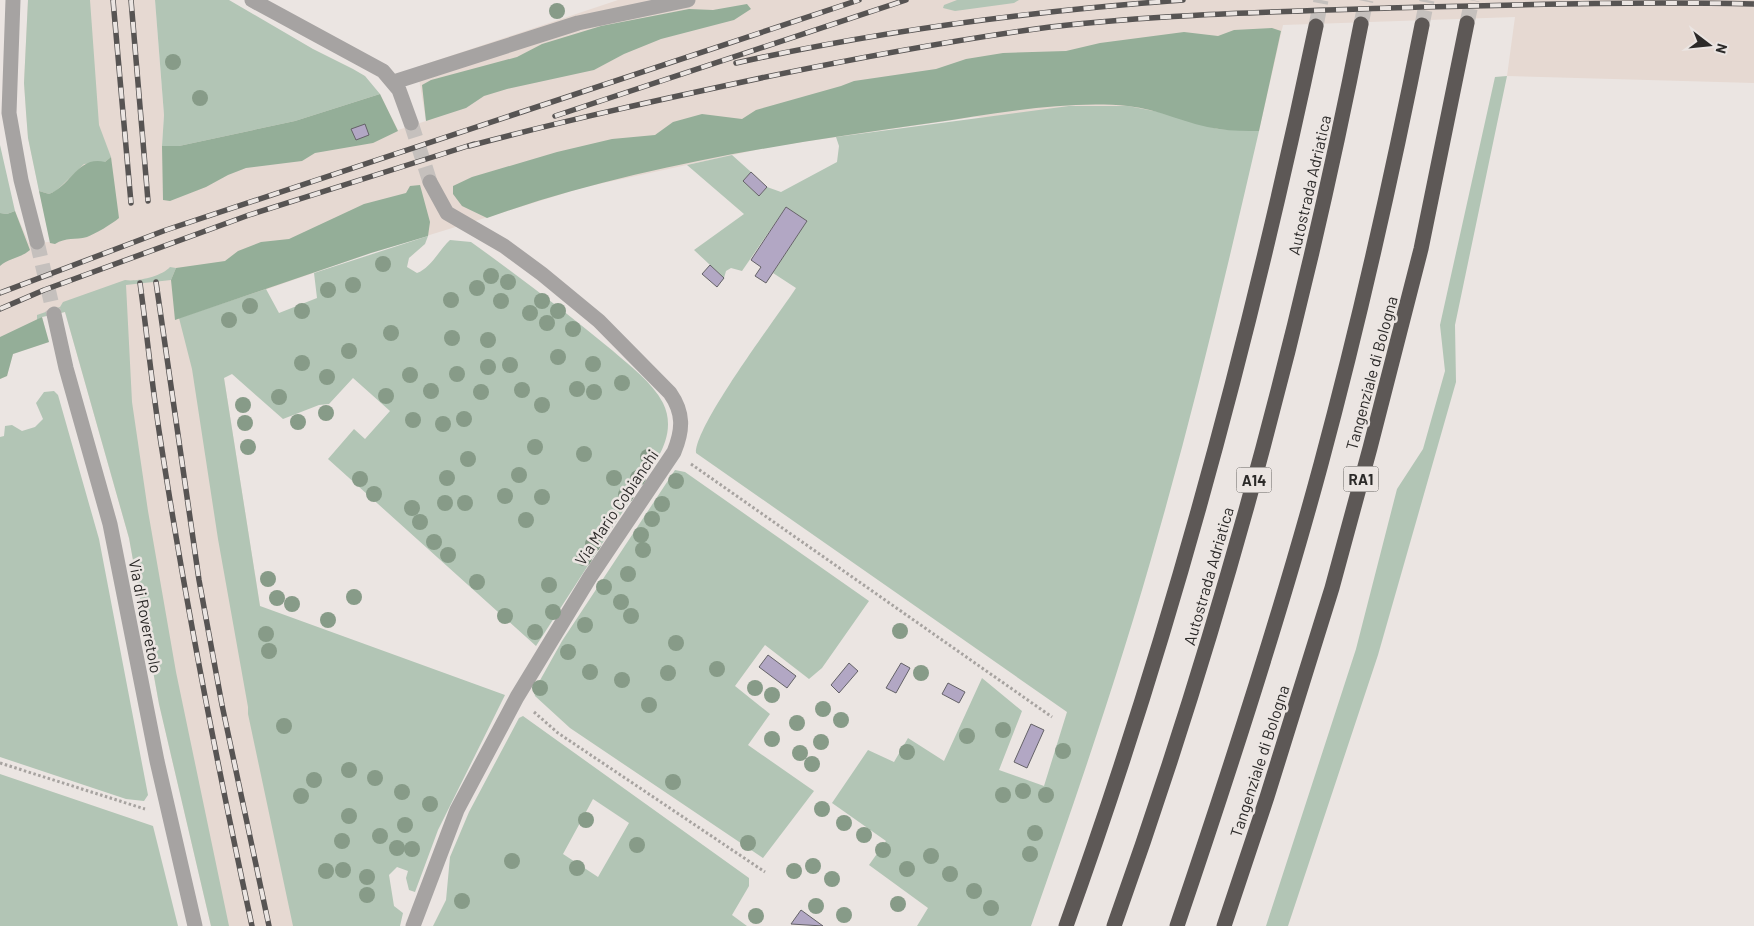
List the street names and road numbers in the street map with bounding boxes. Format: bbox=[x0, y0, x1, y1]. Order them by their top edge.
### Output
street label: Autostrada Adriatica bbox=[1284, 113, 1334, 257]
street label: Tangenziale di Bologna bbox=[1341, 294, 1401, 452]
street label: Via Mario Cobianchi bbox=[570, 446, 662, 568]
road number: RA1 bbox=[1344, 466, 1378, 492]
road number: A14 bbox=[1236, 468, 1272, 492]
street label: Autostrada Adriatica bbox=[1179, 505, 1237, 647]
street label: Via di Roveretolo bbox=[126, 557, 166, 675]
street label: Tangenziale di Bologna bbox=[1225, 683, 1293, 839]

